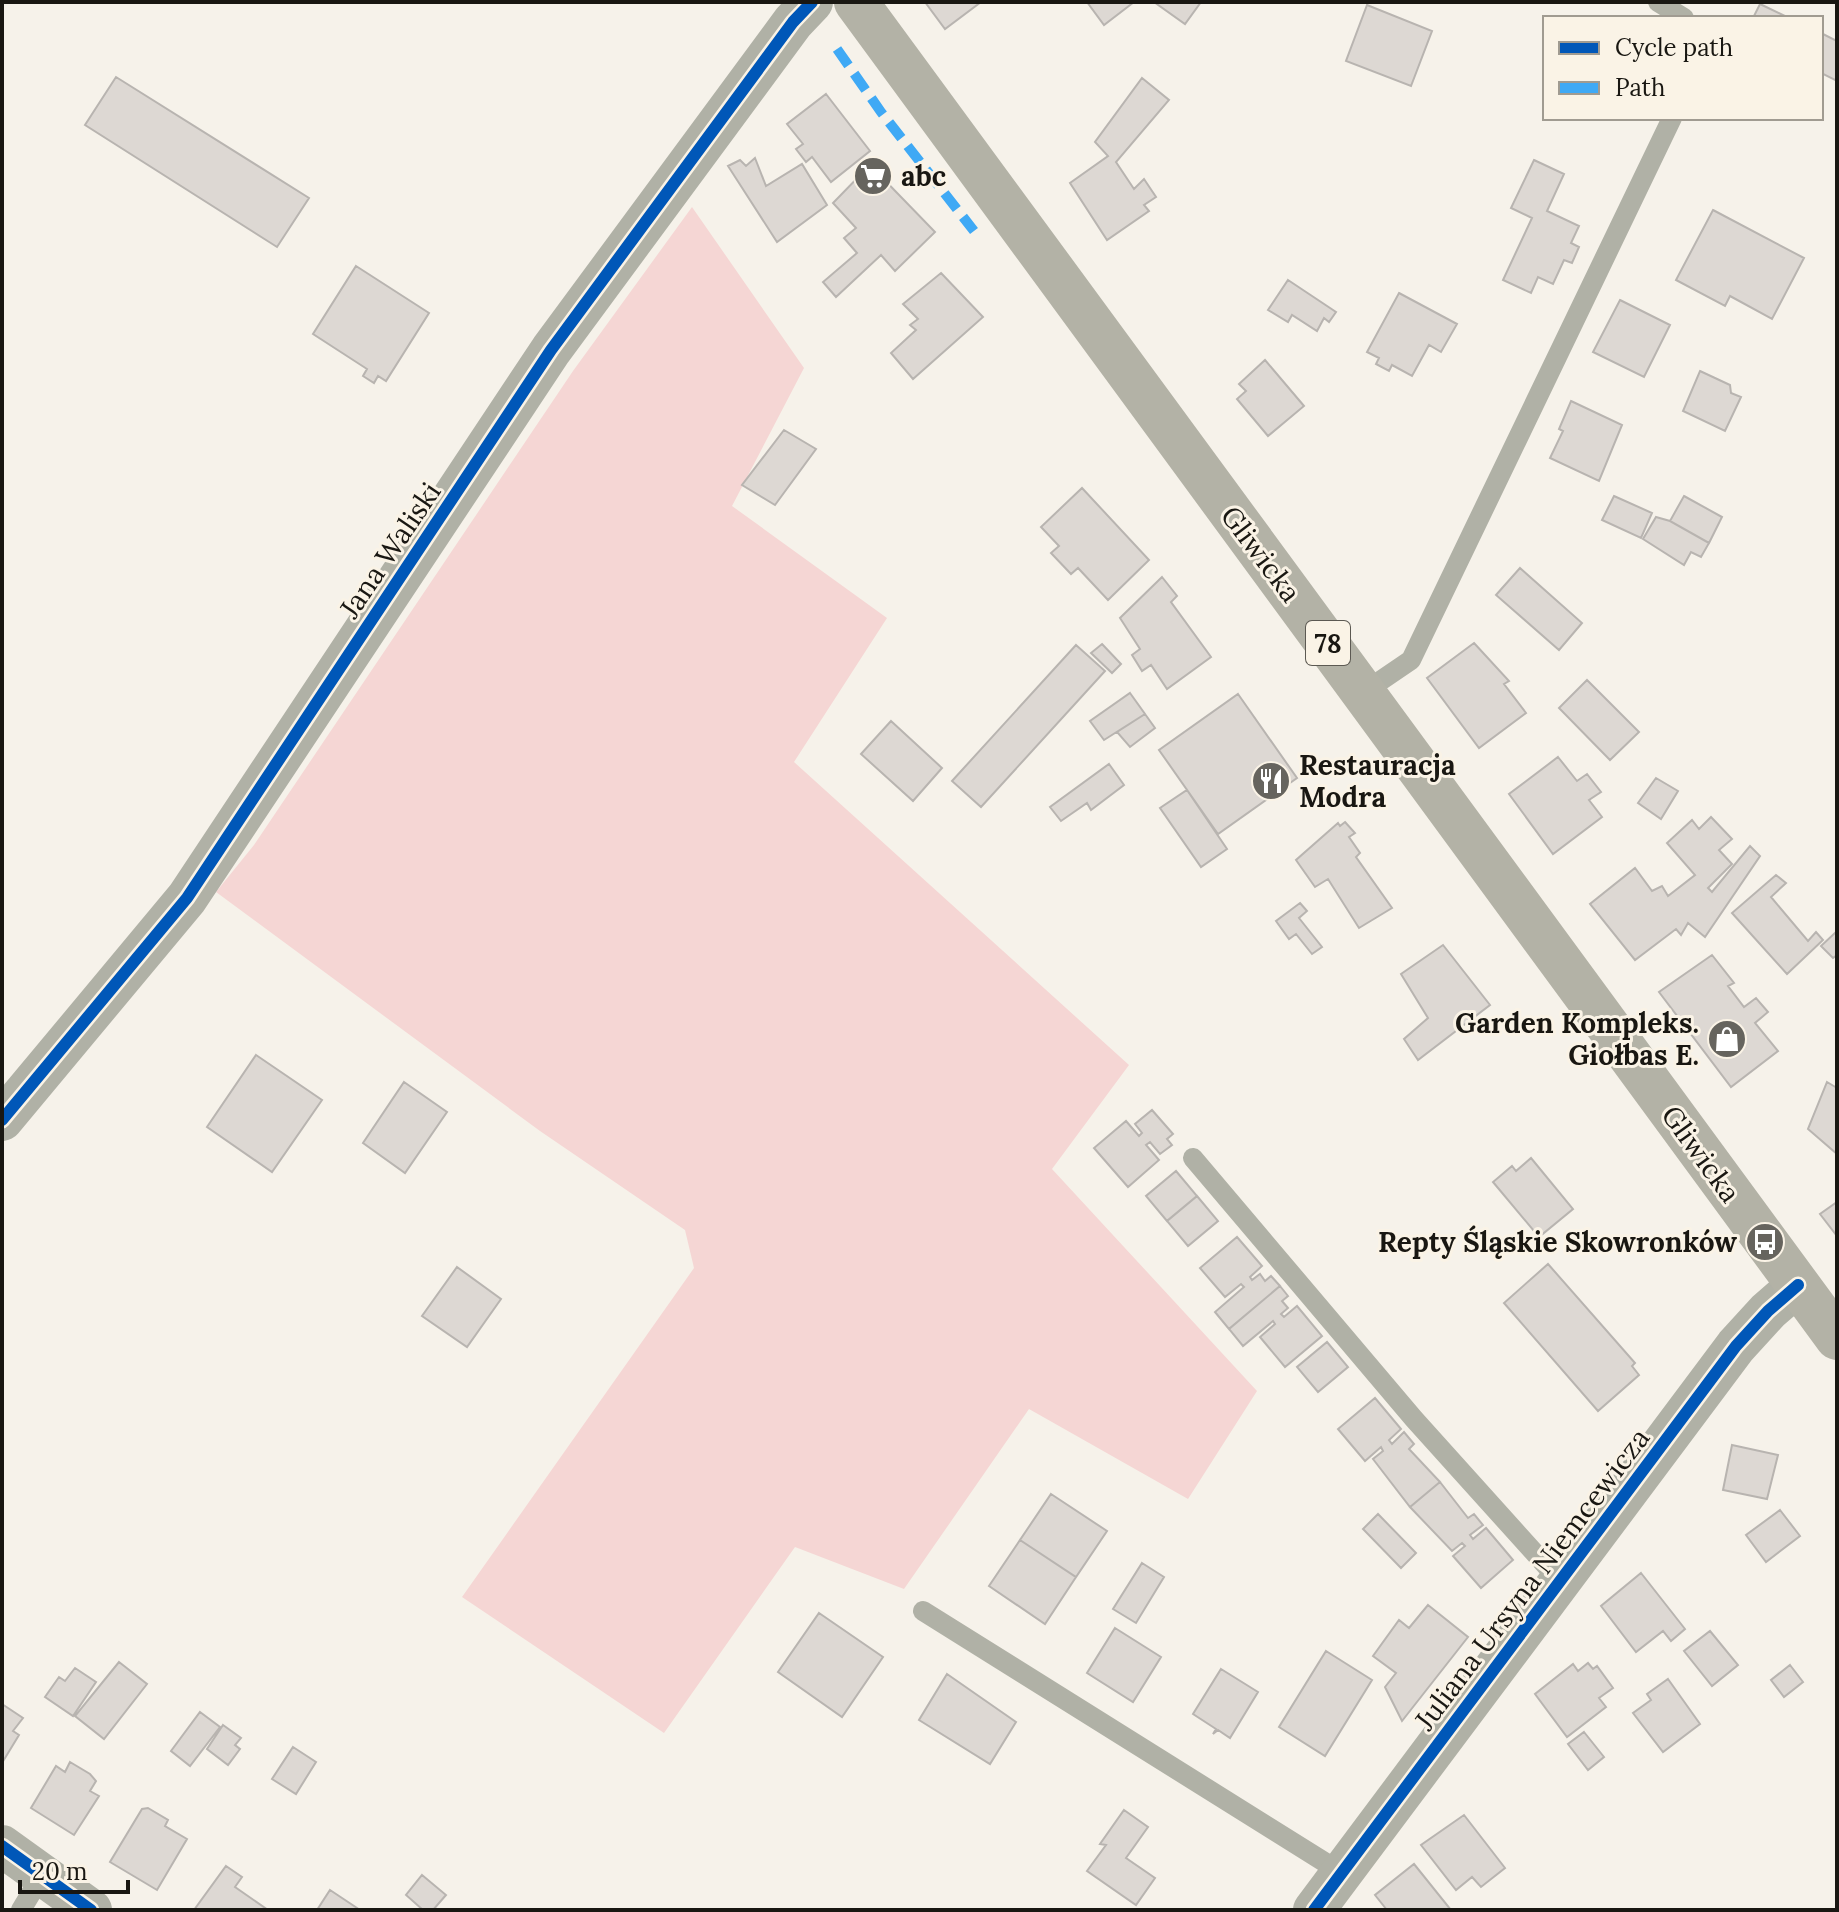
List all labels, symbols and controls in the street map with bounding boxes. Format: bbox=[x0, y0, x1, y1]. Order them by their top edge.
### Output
legend bbox=[1543, 16, 1823, 120]
text: Cycle path bbox=[1615, 32, 1733, 63]
text: Path bbox=[1615, 72, 1665, 103]
supermarket icon: abc bbox=[852, 155, 894, 197]
place label: abc bbox=[901, 158, 947, 194]
street label: Jana Waliski bbox=[331, 475, 449, 626]
street label: Gliwicka bbox=[1213, 499, 1309, 609]
road number: 78 bbox=[1306, 621, 1350, 665]
place label: Restauracja Modra bbox=[1299, 747, 1456, 815]
restaurant icon: Restauracja Modra bbox=[1250, 760, 1292, 802]
place label: Garden Kompleks. Giołbas E. bbox=[1455, 1005, 1699, 1073]
shop icon: Garden Kompleks. Giołbas E. bbox=[1706, 1018, 1748, 1060]
street label: Gliwicka bbox=[1654, 1098, 1748, 1210]
bus stop icon: Repty Śląskie Skowronków bbox=[1744, 1221, 1786, 1263]
place label: Repty Śląskie Skowronków bbox=[1378, 1224, 1737, 1260]
street label: Juliana Ursyna Niemcewicza bbox=[1406, 1421, 1657, 1738]
scale bar bbox=[20, 1844, 128, 1894]
text: 20 m bbox=[32, 1856, 88, 1887]

